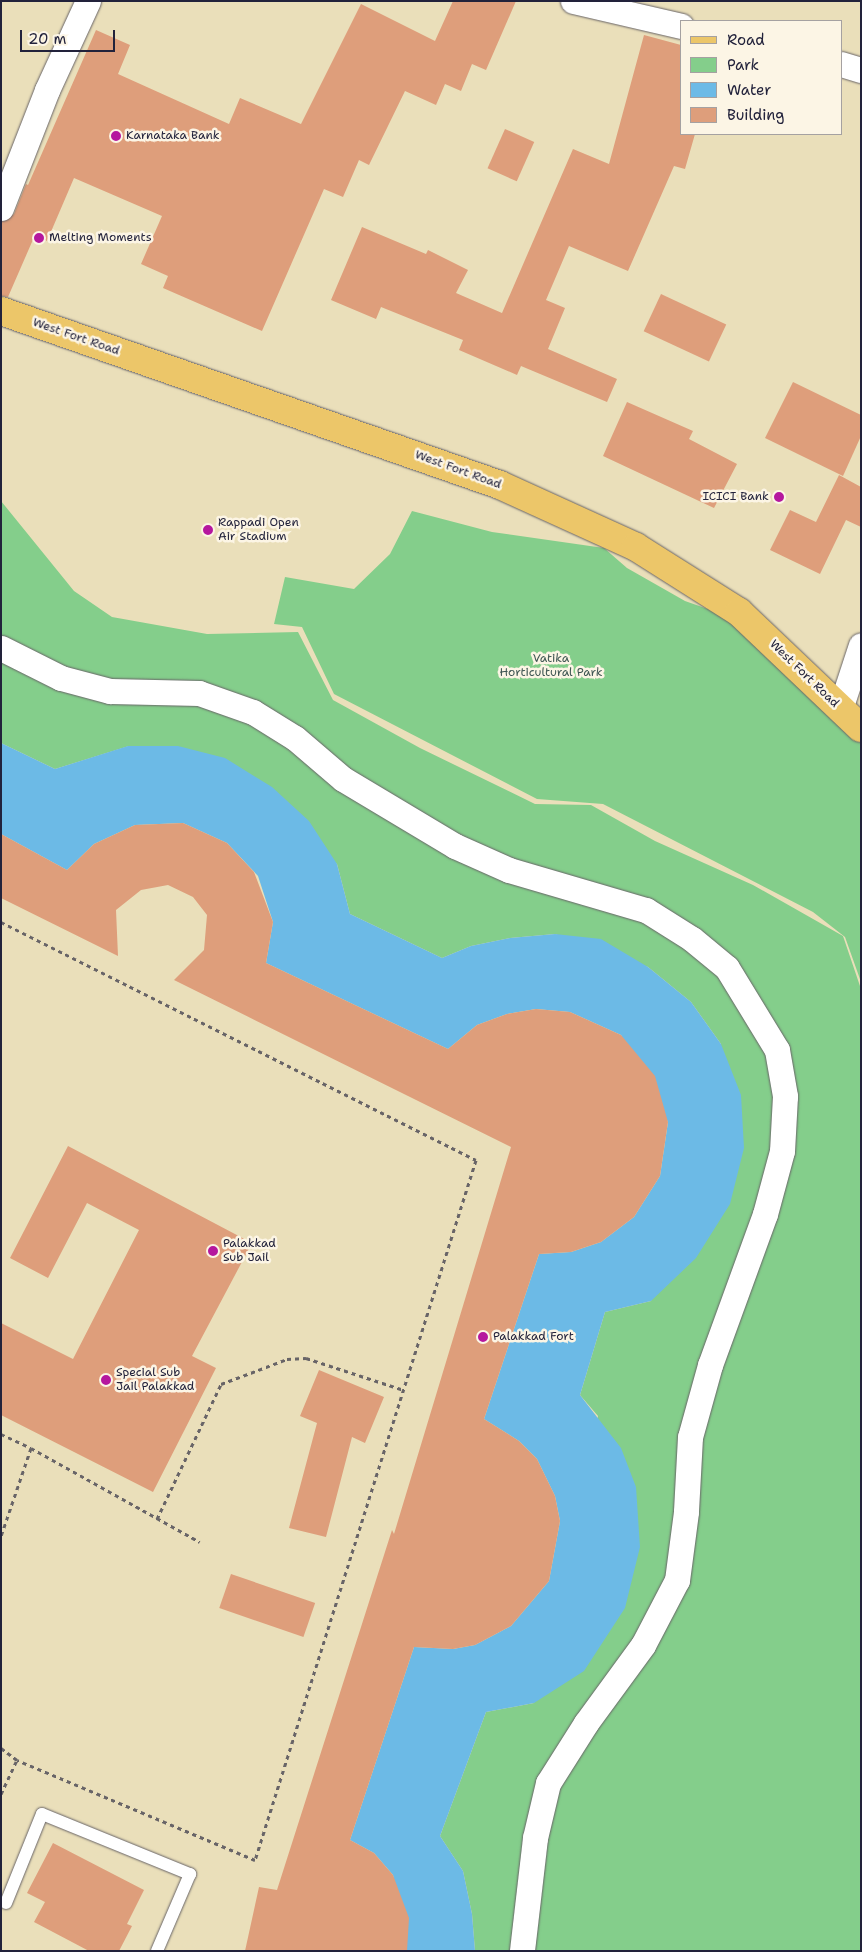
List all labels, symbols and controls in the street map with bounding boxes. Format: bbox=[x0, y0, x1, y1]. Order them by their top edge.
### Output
scale bar bbox=[22, 20, 118, 52]
legend bbox=[680, 20, 842, 135]
text: 20 m bbox=[28, 29, 67, 49]
text: Road bbox=[727, 30, 765, 50]
text: Park bbox=[727, 55, 759, 75]
text: Water bbox=[727, 80, 771, 100]
text: Building bbox=[727, 105, 784, 125]
place label: Karnataka Bank bbox=[126, 129, 220, 143]
marker: Karnataka Bank bbox=[110, 130, 122, 142]
place label: Melting Moments bbox=[49, 231, 152, 245]
marker: Melting Moments bbox=[33, 232, 45, 244]
street label: West Fort Road bbox=[31, 315, 121, 359]
street label: West Fort Road bbox=[413, 448, 503, 492]
place label: ICICI Bank bbox=[702, 490, 769, 504]
marker: ICICI Bank bbox=[773, 491, 785, 503]
place label: Rappadi Open Air Stadium bbox=[218, 516, 299, 544]
marker: Rappadi Open Air Stadium bbox=[202, 524, 214, 536]
street label: West Fort Road bbox=[766, 637, 842, 711]
park label: Vatika Horticultural Park bbox=[499, 652, 603, 680]
place label: Palakkad Sub Jail bbox=[223, 1237, 276, 1265]
marker: Palakkad Sub Jail bbox=[207, 1245, 219, 1257]
place label: Palakkad Fort bbox=[493, 1330, 574, 1344]
marker: Palakkad Fort bbox=[477, 1331, 489, 1343]
place label: Special Sub Jail Palakkad bbox=[116, 1366, 194, 1394]
marker: Special Sub Jail Palakkad bbox=[100, 1374, 112, 1386]

